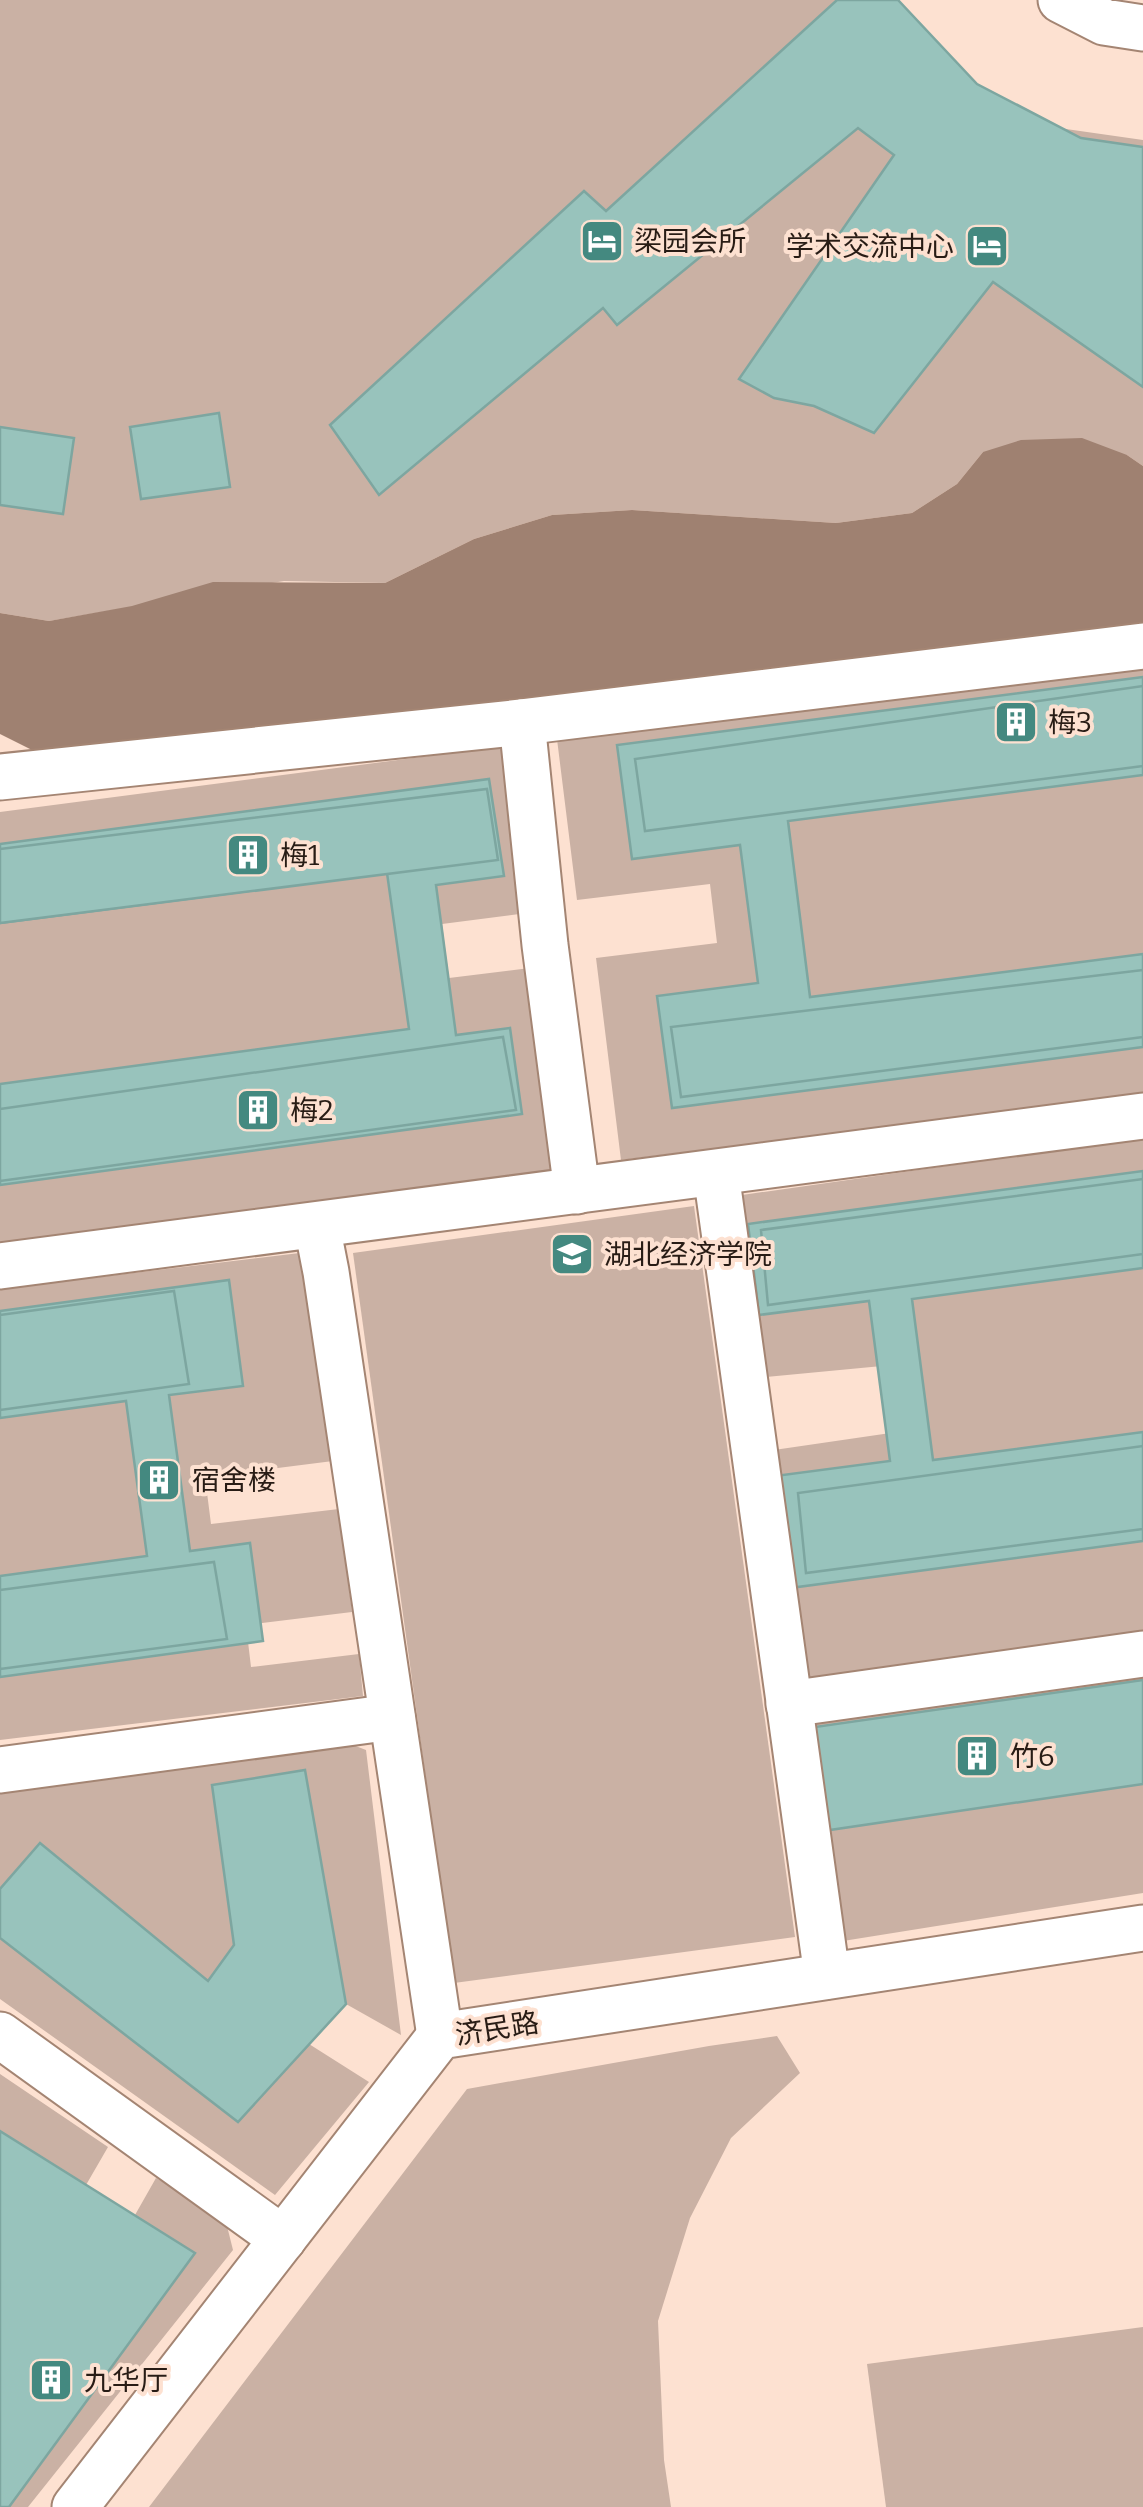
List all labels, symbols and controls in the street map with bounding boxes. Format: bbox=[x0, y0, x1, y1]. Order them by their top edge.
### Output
hotel icon: 梁园会所 bbox=[579, 218, 625, 264]
hotel icon: 学术交流中心 bbox=[964, 223, 1010, 269]
place label: 梁园会所 bbox=[634, 225, 746, 258]
place label: 学术交流中心 bbox=[786, 230, 954, 263]
building icon: 梅3 bbox=[993, 699, 1039, 745]
place label: 梅3 bbox=[1048, 706, 1092, 739]
building icon: 梅1 bbox=[225, 832, 271, 878]
place label: 梅1 bbox=[280, 839, 320, 872]
building icon: 梅2 bbox=[235, 1087, 281, 1133]
place label: 梅2 bbox=[290, 1094, 333, 1127]
school or university icon: 湖北经济学院 bbox=[549, 1231, 595, 1277]
place label: 湖北经济学院 bbox=[604, 1238, 772, 1271]
building icon: 宿舍楼 bbox=[136, 1457, 182, 1503]
place label: 宿舍楼 bbox=[192, 1464, 276, 1497]
building icon: 竹6 bbox=[954, 1733, 1000, 1779]
place label: 竹6 bbox=[1010, 1740, 1054, 1773]
street label: 济民路 bbox=[453, 2006, 541, 2051]
building icon: 九华厅 bbox=[28, 2357, 74, 2403]
place label: 九华厅 bbox=[84, 2364, 168, 2397]

